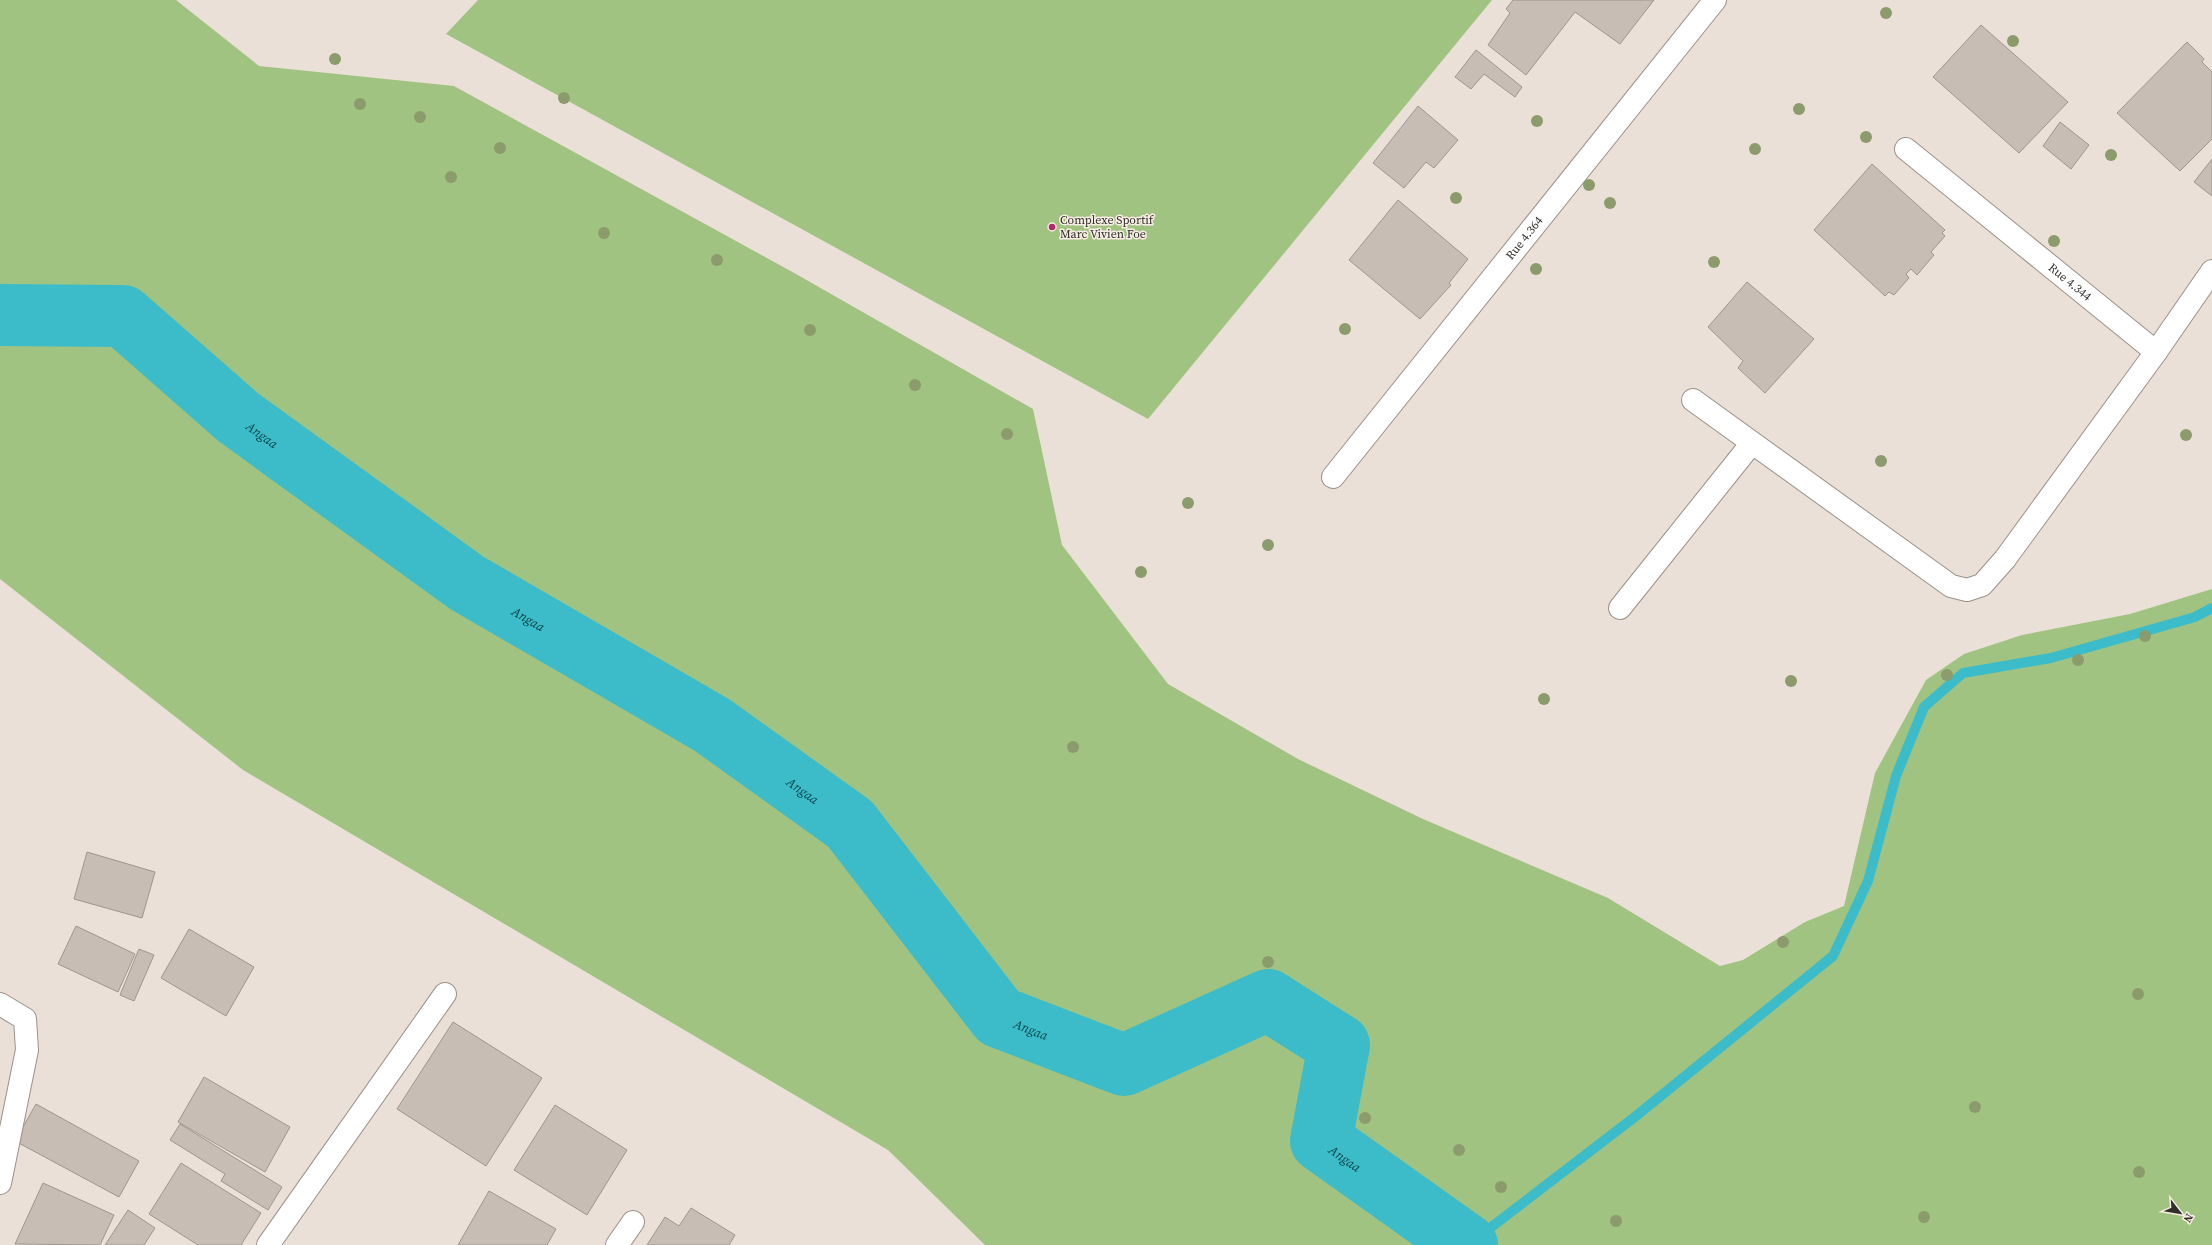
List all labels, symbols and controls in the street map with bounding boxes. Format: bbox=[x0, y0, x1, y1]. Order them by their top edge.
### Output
place label: Complexe Sportif Marc Vivien Foe bbox=[1060, 212, 1155, 242]
street label: Rue 4.364 bbox=[1502, 213, 1547, 263]
marker: Complexe Sportif Marc Vivien Foe bbox=[1047, 222, 1057, 232]
street label: Rue 4.344 bbox=[2045, 260, 2095, 304]
water label: Angaa bbox=[242, 417, 282, 452]
water label: Angaa bbox=[508, 602, 548, 635]
water label: Angaa bbox=[783, 772, 822, 808]
water label: Angaa bbox=[1010, 1015, 1051, 1044]
water label: Angaa bbox=[1325, 1140, 1365, 1176]
north arrow bbox=[2160, 1193, 2200, 1233]
text: N bbox=[2180, 1211, 2197, 1225]

